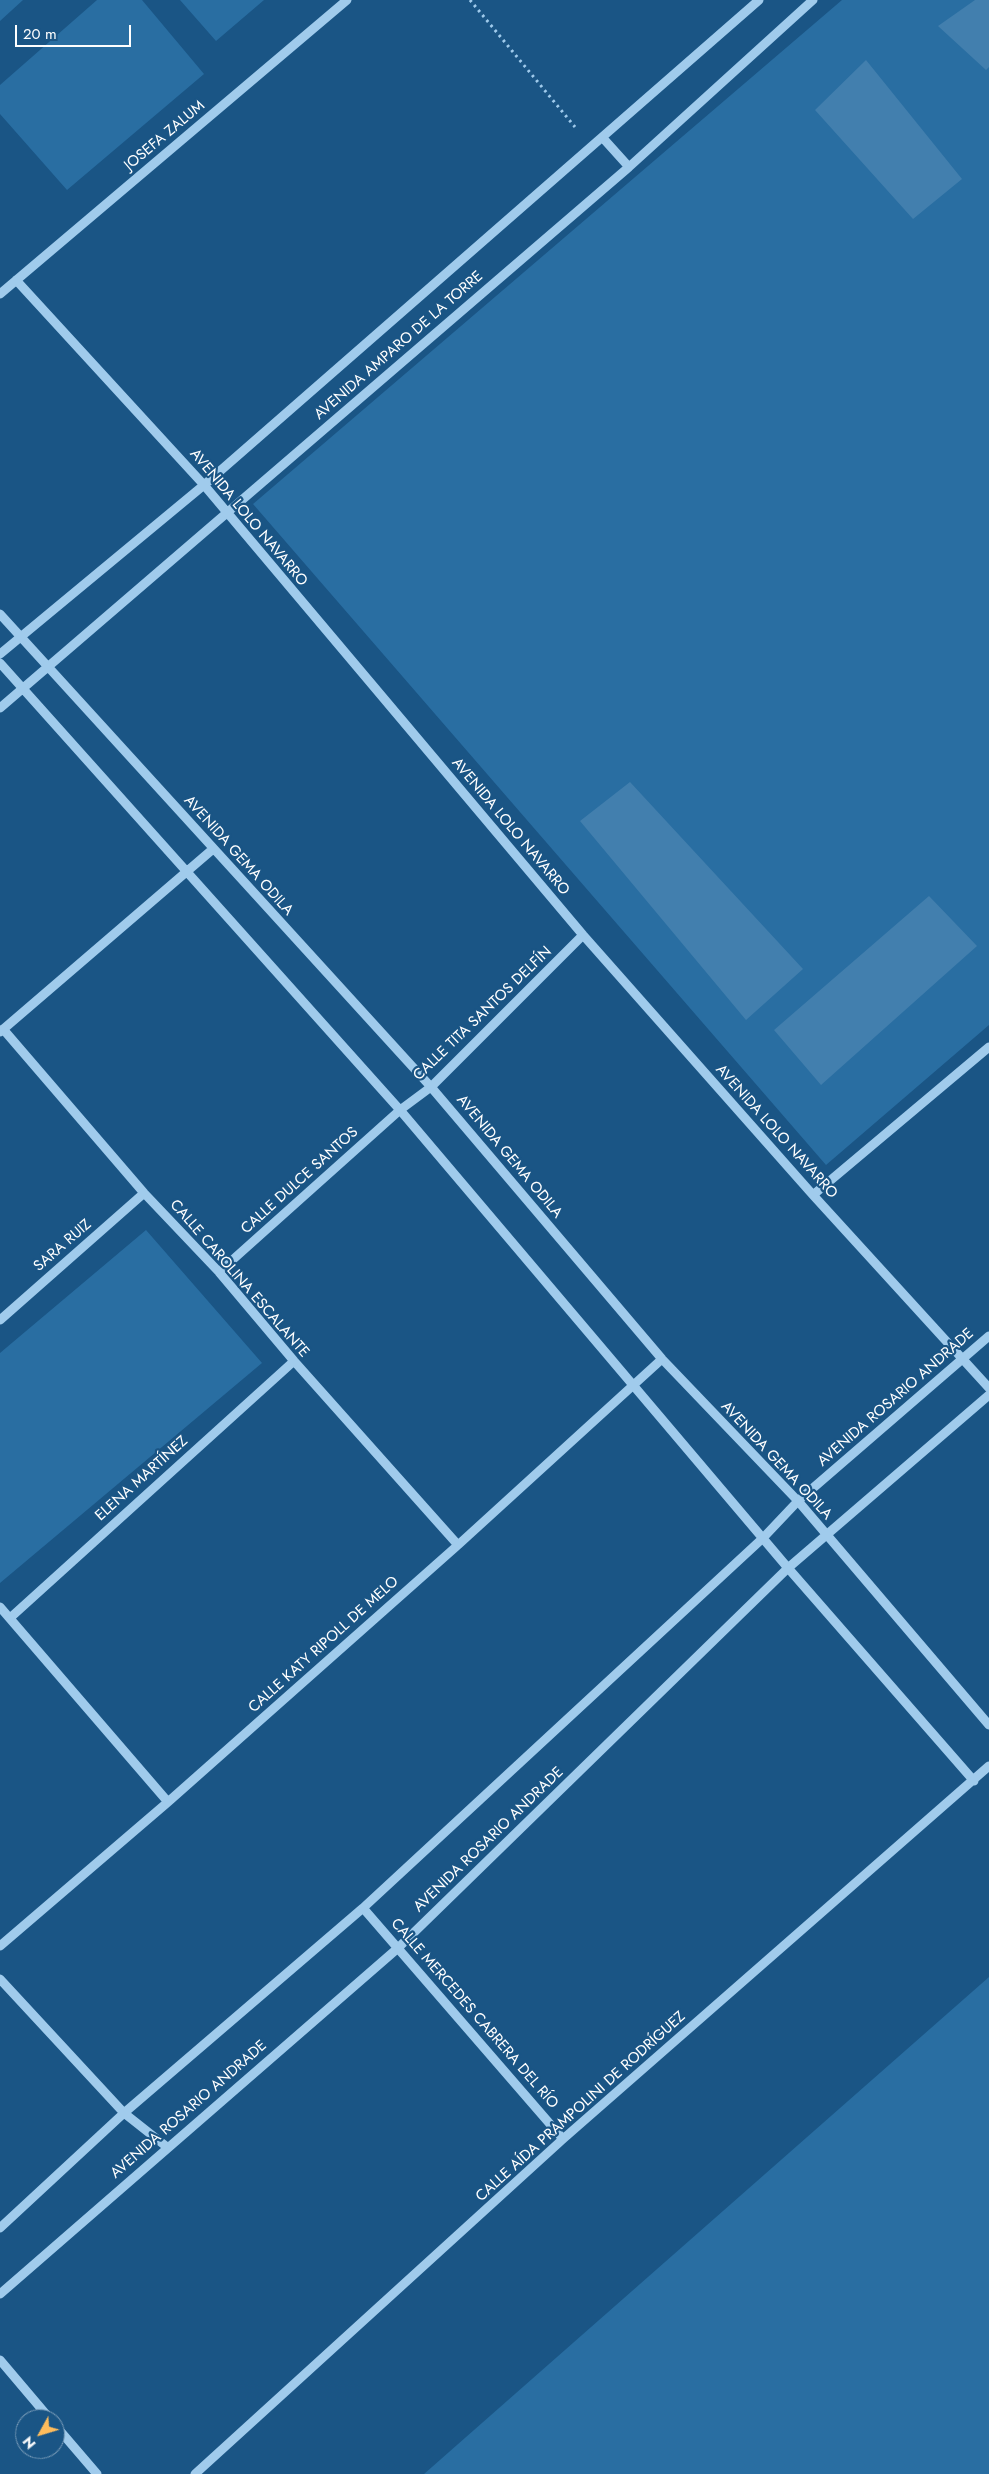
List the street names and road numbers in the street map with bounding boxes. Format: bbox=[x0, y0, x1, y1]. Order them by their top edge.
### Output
street label: JOSEFA ZALUM bbox=[121, 97, 209, 175]
street label: AVENIDA AMPARO DE LA TORRE bbox=[311, 268, 487, 424]
street label: AVENIDA LOLO NAVARRO bbox=[185, 446, 311, 590]
street label: AVENIDA LOLO NAVARRO bbox=[447, 755, 573, 899]
street label: AVENIDA GEMA ODILA bbox=[179, 792, 297, 920]
street label: CALLE TITA SANTOS DELFÍN bbox=[410, 943, 556, 1085]
street label: AVENIDA LOLO NAVARRO bbox=[711, 1061, 841, 1203]
street label: AVENIDA GEMA ODILA bbox=[452, 1092, 566, 1222]
street label: CALLE DULCE SANTOS bbox=[238, 1124, 362, 1238]
street label: CALLE CAROLINA ESCALANTE bbox=[166, 1196, 312, 1362]
street label: SARA RUIZ bbox=[30, 1216, 96, 1276]
street label: AVENIDA ROSARIO ANDRADE bbox=[814, 1325, 978, 1471]
street label: AVENIDA GEMA ODILA bbox=[716, 1398, 836, 1524]
street label: ELENA MARTÍNEZ bbox=[92, 1433, 192, 1525]
street label: CALLE KATY RIPOLL DE MELO bbox=[245, 1573, 403, 1717]
street label: AVENIDA ROSARIO ANDRADE bbox=[410, 1764, 568, 1916]
street label: CALLE MERCEDES CABRERA DEL RÍO bbox=[386, 1915, 562, 2113]
street label: CALLE AÍDA PRAMPOLINI DE RODRÍGUEZ bbox=[472, 2008, 690, 2206]
street label: AVENIDA ROSARIO ANDRADE bbox=[107, 2037, 271, 2183]

